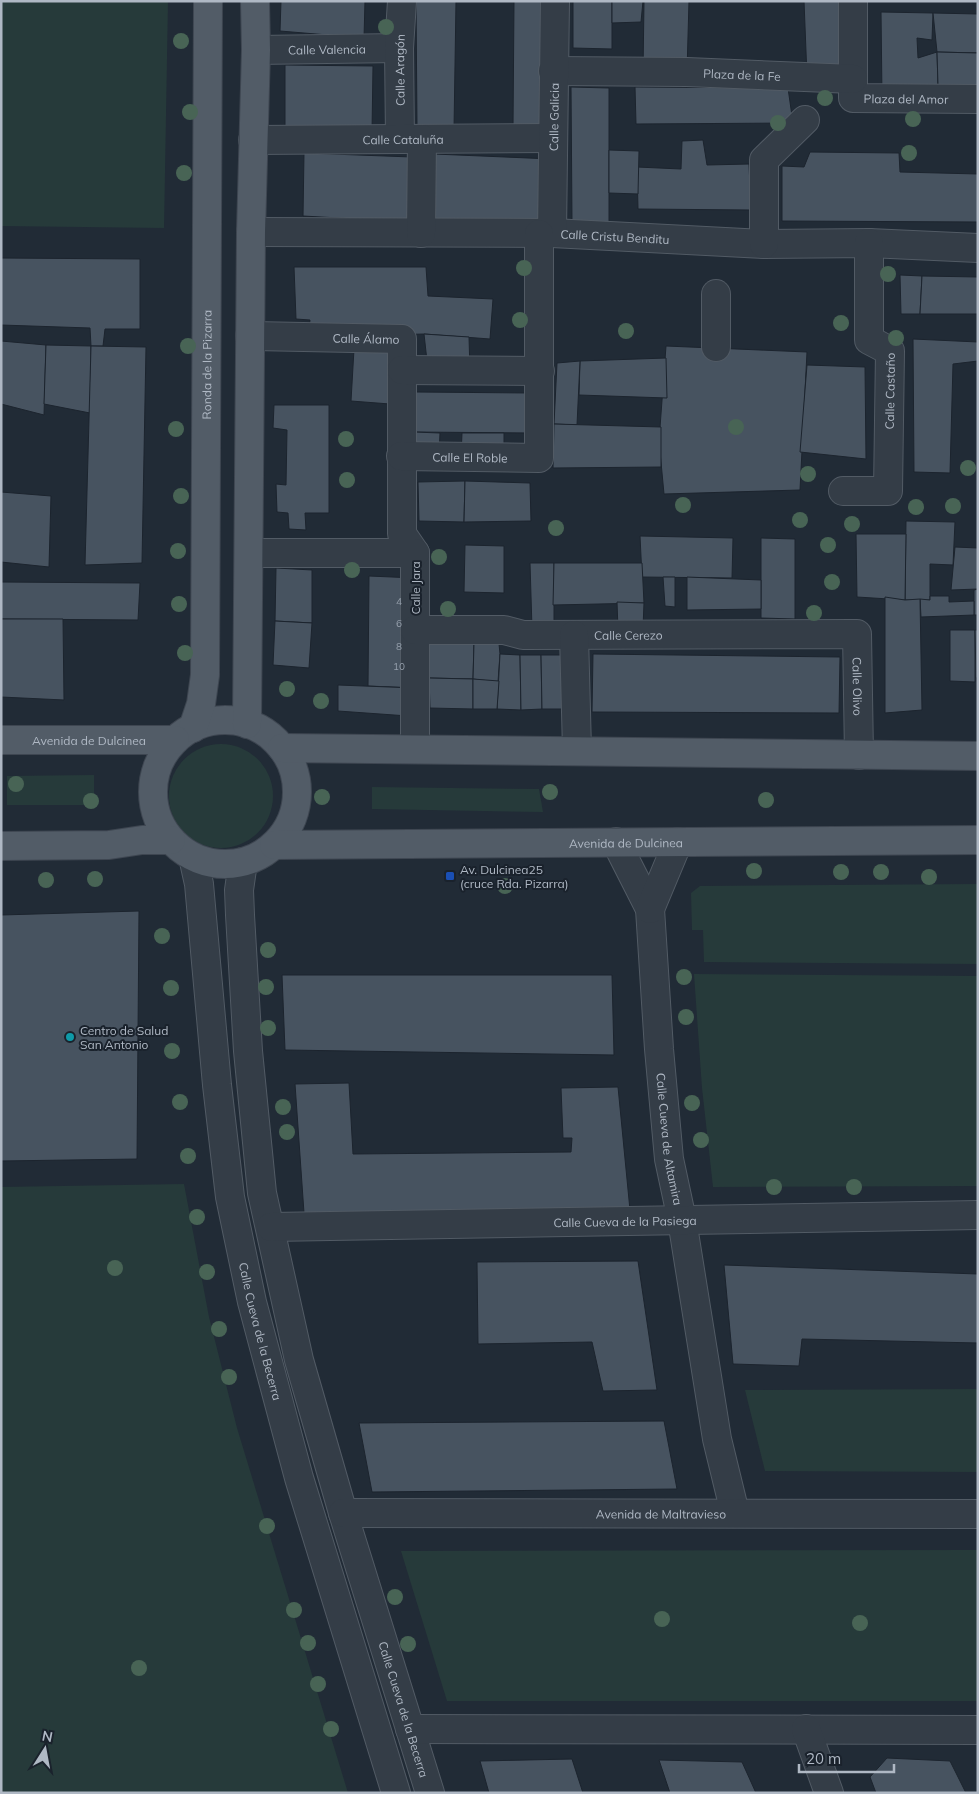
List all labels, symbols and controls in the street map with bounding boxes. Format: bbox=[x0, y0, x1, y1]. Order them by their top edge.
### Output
street label: Calle Aragón bbox=[391, 34, 407, 106]
street label: Calle Valencia bbox=[288, 41, 366, 57]
street label: Plaza de la Fe bbox=[703, 65, 781, 83]
street label: Calle Galicia bbox=[546, 83, 561, 151]
street label: Plaza del Amor bbox=[864, 91, 949, 106]
street label: Calle Cataluña bbox=[362, 131, 444, 147]
street label: Calle Cristu Benditu bbox=[560, 226, 670, 247]
street label: Ronda de la Pizarra bbox=[199, 310, 214, 419]
street label: Calle Álamo bbox=[332, 330, 400, 346]
street label: Calle Castaño bbox=[881, 352, 897, 430]
street label: Calle El Roble bbox=[432, 449, 508, 465]
street label: Calle Jara bbox=[408, 561, 423, 615]
house number: 4 bbox=[396, 595, 402, 608]
house number: 6 bbox=[396, 617, 402, 630]
street label: Calle Cerezo bbox=[594, 627, 663, 642]
house number: 8 bbox=[396, 640, 402, 653]
street label: Calle Olivo bbox=[850, 657, 866, 716]
house number: 10 bbox=[393, 660, 405, 673]
street label: Avenida de Dulcinea bbox=[32, 733, 146, 748]
street label: Avenida de Dulcinea bbox=[569, 835, 683, 850]
place label: Av. Dulcinea25 (cruce Rda. Pizarra) bbox=[460, 862, 569, 891]
marker: Av. Dulcinea25 (cruce Rda. Pizarra) bbox=[444, 870, 456, 882]
place label: Centro de Salud San Antonio bbox=[80, 1023, 168, 1052]
marker: Centro de Salud San Antonio bbox=[64, 1031, 76, 1043]
street label: Calle Cueva de Altamira bbox=[654, 1072, 686, 1206]
street label: Calle Cueva de la Pasiega bbox=[553, 1212, 697, 1230]
street label: Calle Cueva de la Becerra bbox=[236, 1261, 285, 1402]
street label: Avenida de Maltravieso bbox=[596, 1506, 726, 1521]
street label: Calle Cueva de la Becerra bbox=[376, 1639, 432, 1779]
north arrow bbox=[20, 1724, 70, 1774]
text: N bbox=[41, 1726, 54, 1746]
scale bar bbox=[799, 1742, 894, 1774]
text: 20 m bbox=[806, 1749, 841, 1768]

